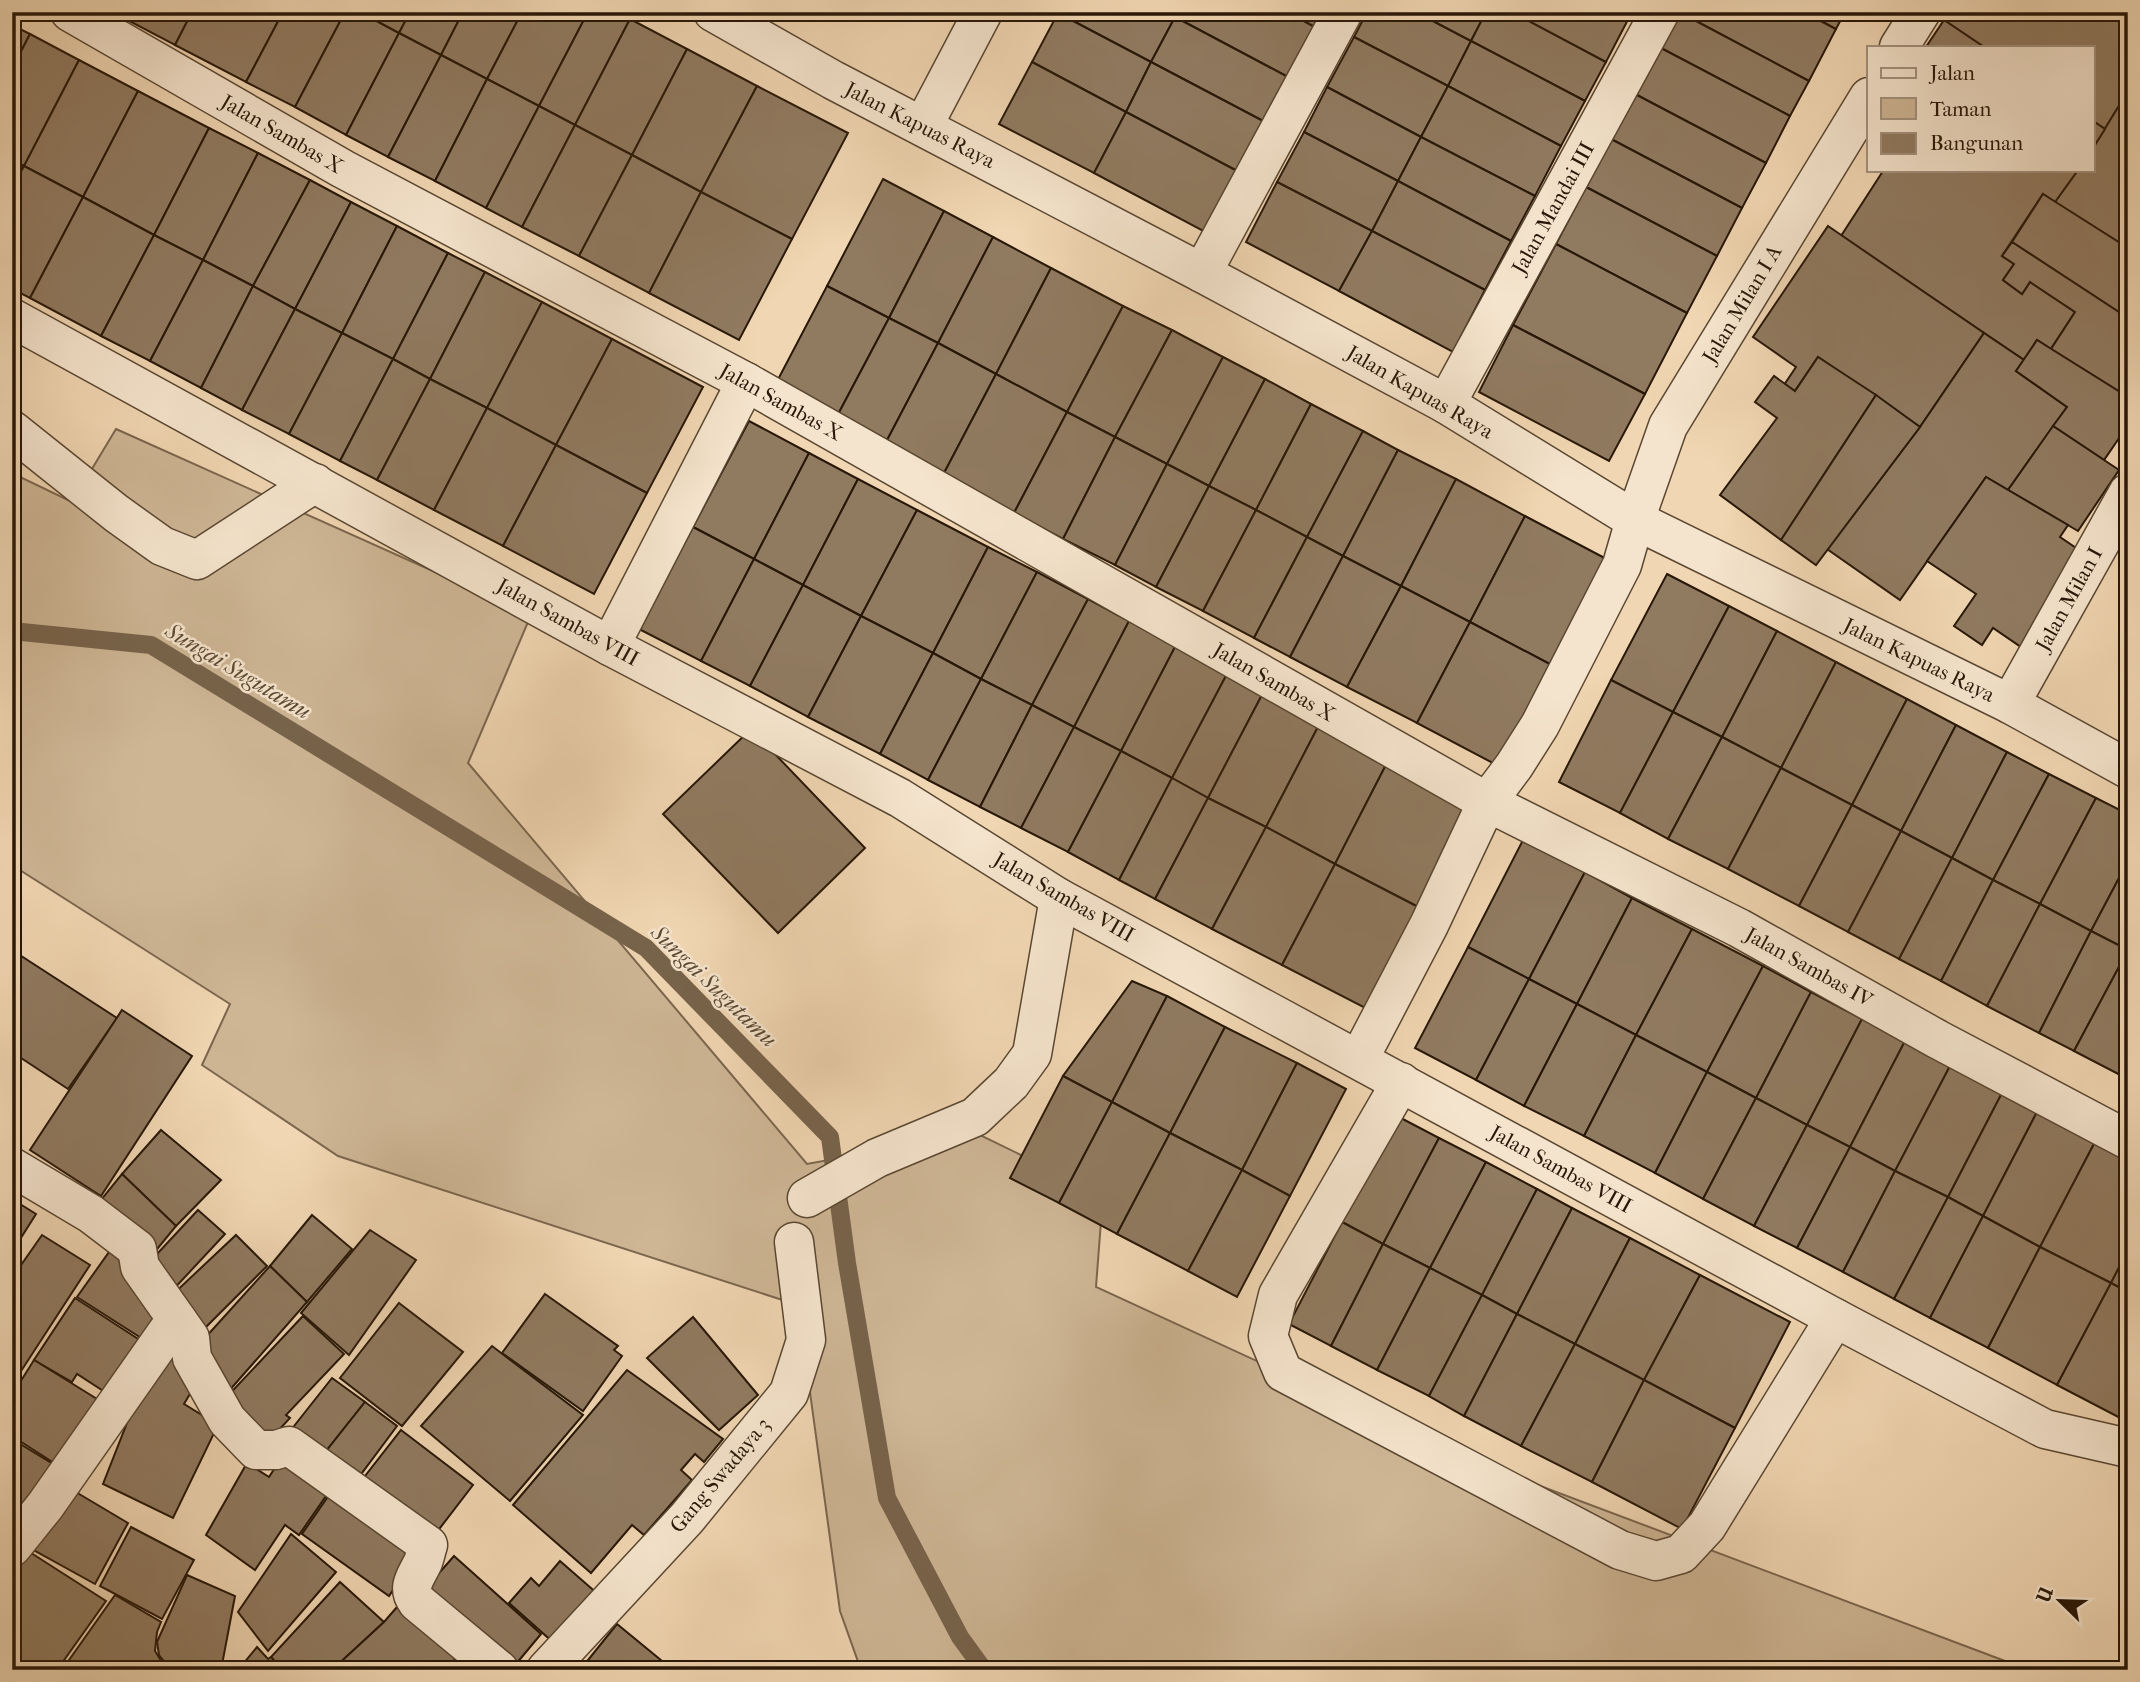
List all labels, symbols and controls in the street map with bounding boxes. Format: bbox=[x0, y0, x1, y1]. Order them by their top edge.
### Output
legend bbox=[1867, 46, 2094, 172]
text: Jalan bbox=[1928, 61, 1975, 85]
street label: Jalan Kapuas Raya bbox=[839, 76, 999, 173]
street label: Jalan Sambas X bbox=[215, 88, 348, 179]
text: Taman bbox=[1930, 97, 1991, 121]
text: Bangunan bbox=[1930, 131, 2023, 155]
street label: Jalan Mandai III bbox=[1506, 138, 1599, 280]
street label: Jalan Milan I A bbox=[1696, 240, 1787, 369]
street label: Jalan Kapuas Raya bbox=[1341, 339, 1498, 444]
street label: Jalan Sambas X bbox=[714, 357, 847, 446]
street label: Jalan Milan I bbox=[2030, 543, 2107, 657]
street label: Jalan Sambas VIII bbox=[491, 572, 643, 671]
street label: Jalan Kapuas Raya bbox=[1838, 612, 1999, 707]
water label: Sungai Sugutamu bbox=[160, 617, 316, 725]
street label: Jalan Sambas X bbox=[1207, 636, 1340, 727]
street label: Jalan Sambas VIII bbox=[988, 846, 1139, 947]
water label: Sungai Sugutamu bbox=[645, 918, 783, 1053]
street label: Jalan Sambas IV bbox=[1739, 921, 1878, 1013]
street label: Jalan Sambas VIII bbox=[1484, 1119, 1636, 1218]
street label: Gang Swadaya 3 bbox=[665, 1413, 775, 1537]
north arrow bbox=[2024, 1566, 2094, 1636]
text: U bbox=[2032, 1583, 2058, 1607]

